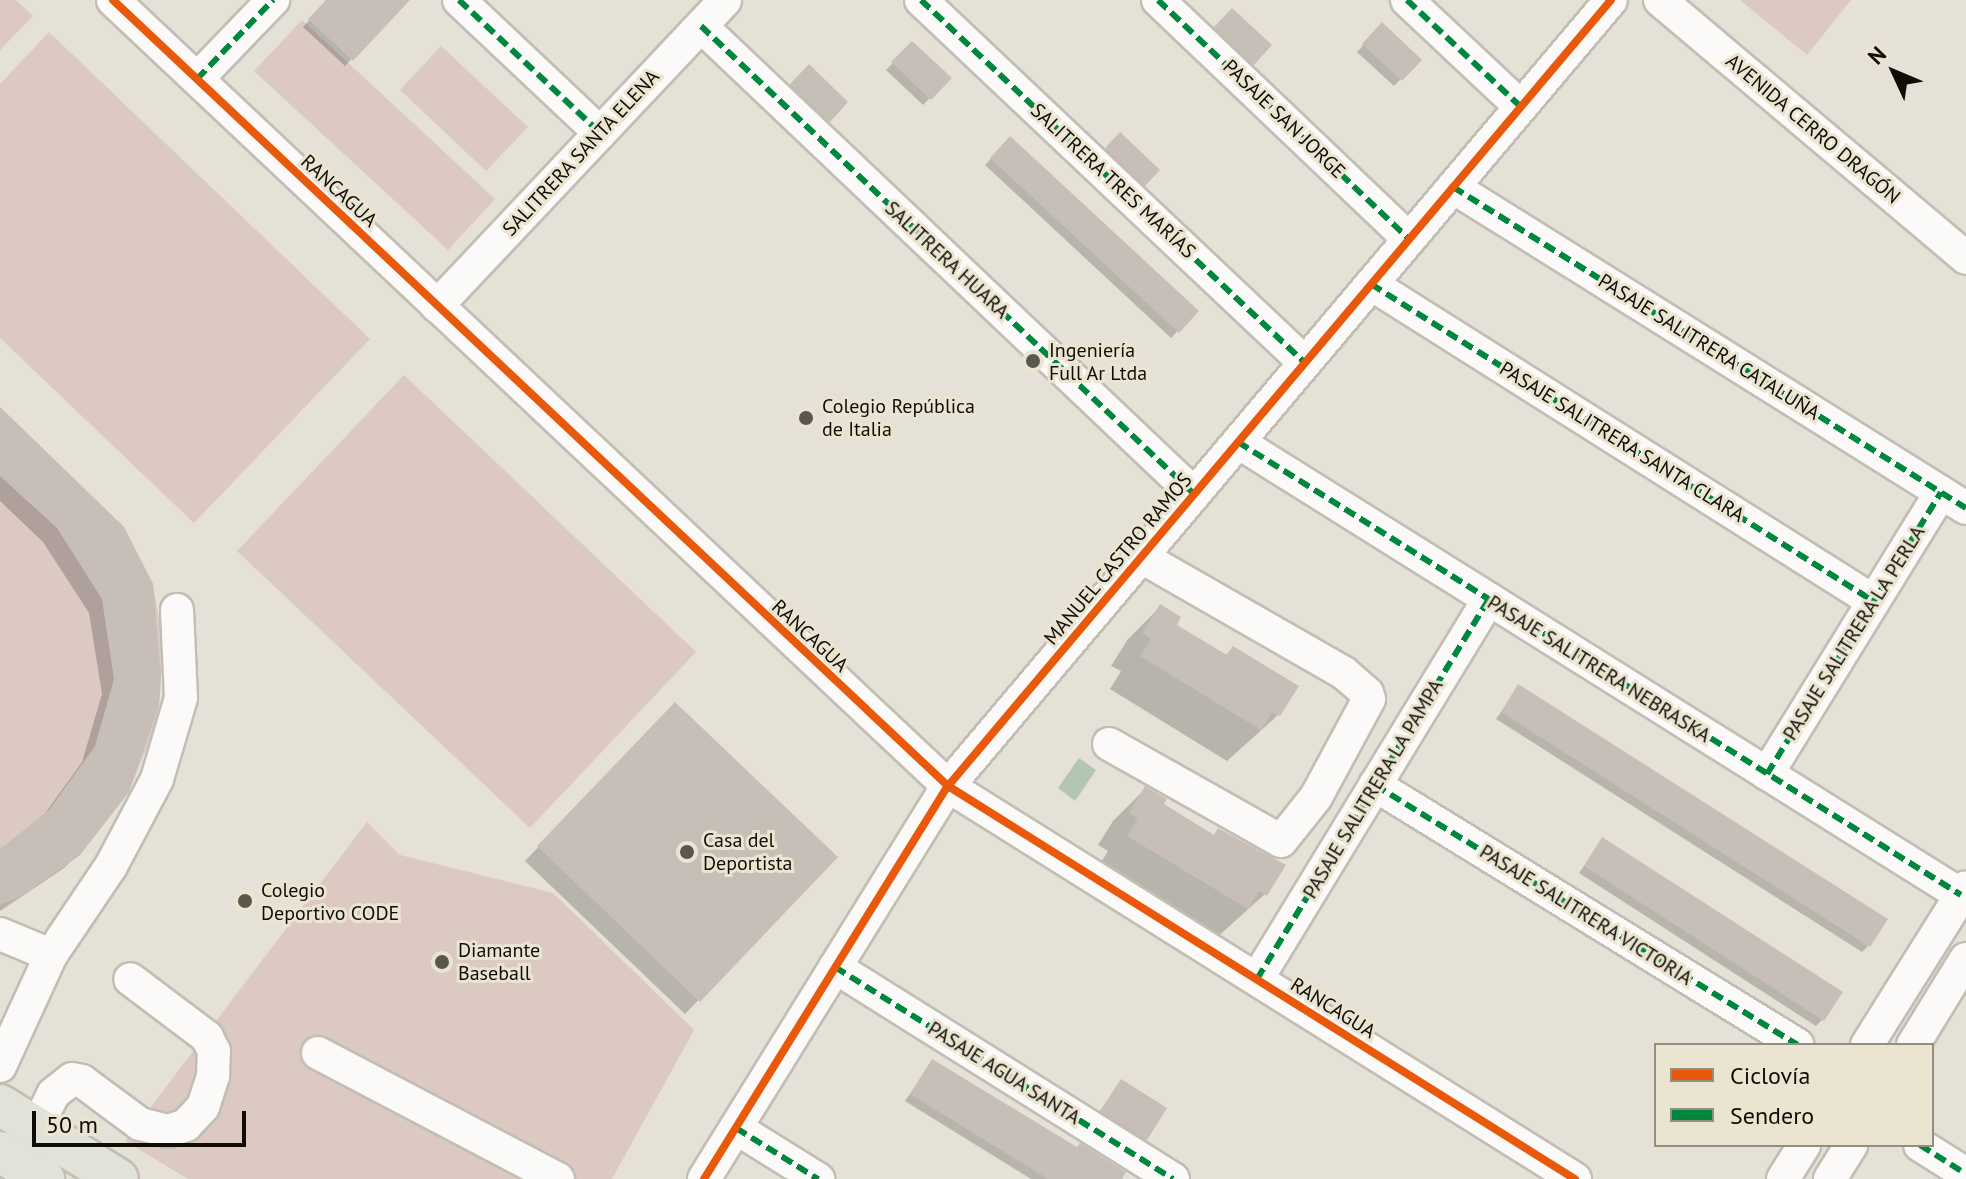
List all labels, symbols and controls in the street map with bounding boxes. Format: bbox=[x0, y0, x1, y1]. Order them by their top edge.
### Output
north arrow bbox=[1854, 32, 1934, 112]
street label: AVENIDA CERRO DRAGÓN bbox=[1721, 49, 1905, 209]
street label: PASAJE SAN JORGE bbox=[1218, 55, 1350, 183]
street label: SALITRERA SANTA ELENA bbox=[497, 64, 665, 242]
street label: SALITRERA TRES MARÍAS bbox=[1025, 98, 1201, 264]
street label: RANCAGUA bbox=[296, 150, 382, 232]
street label: SALITRERA HUARA bbox=[880, 196, 1014, 324]
street label: PASAJE SALITRERA CATALUÑA bbox=[1593, 269, 1825, 425]
place label: Ingeniería Full Ar Ltda bbox=[1049, 338, 1148, 385]
marker: Ingeniería Full Ar Ltda bbox=[1024, 352, 1042, 370]
street label: PASAJE SALITRERA SANTA CLARA bbox=[1495, 356, 1749, 528]
place label: Colegio República de Italia bbox=[822, 394, 975, 441]
marker: Colegio República de Italia bbox=[797, 409, 815, 427]
street label: MANUEL CASTRO RAMOS bbox=[1039, 468, 1197, 650]
street label: PASAJE SALITRERA LA PERLA bbox=[1778, 521, 1930, 745]
street label: PASAJE SALITRERA NEBRASKA bbox=[1483, 590, 1715, 748]
street label: RANCAGUA bbox=[767, 595, 853, 677]
street label: PASAJE SALITRERA LA PAMPA bbox=[1298, 674, 1448, 904]
place label: Casa del Deportista bbox=[703, 828, 792, 875]
street label: PASAJE SALITRERA VICTORIA bbox=[1475, 839, 1697, 991]
marker: Casa del Deportista bbox=[678, 843, 696, 861]
place label: Colegio Deportivo CODE bbox=[261, 878, 399, 925]
marker: Colegio Deportivo CODE bbox=[236, 892, 254, 910]
place label: Diamante Baseball bbox=[458, 938, 540, 985]
marker: Diamante Baseball bbox=[433, 953, 451, 971]
street label: RANCAGUA bbox=[1286, 972, 1380, 1044]
street label: PASAJE AGUA SANTA bbox=[923, 1016, 1085, 1130]
legend bbox=[1654, 1043, 1934, 1147]
text: Ciclovía bbox=[1730, 1060, 1810, 1091]
scale bar bbox=[36, 1095, 250, 1145]
text: Sendero bbox=[1730, 1100, 1814, 1131]
text: 50 m bbox=[46, 1109, 98, 1140]

